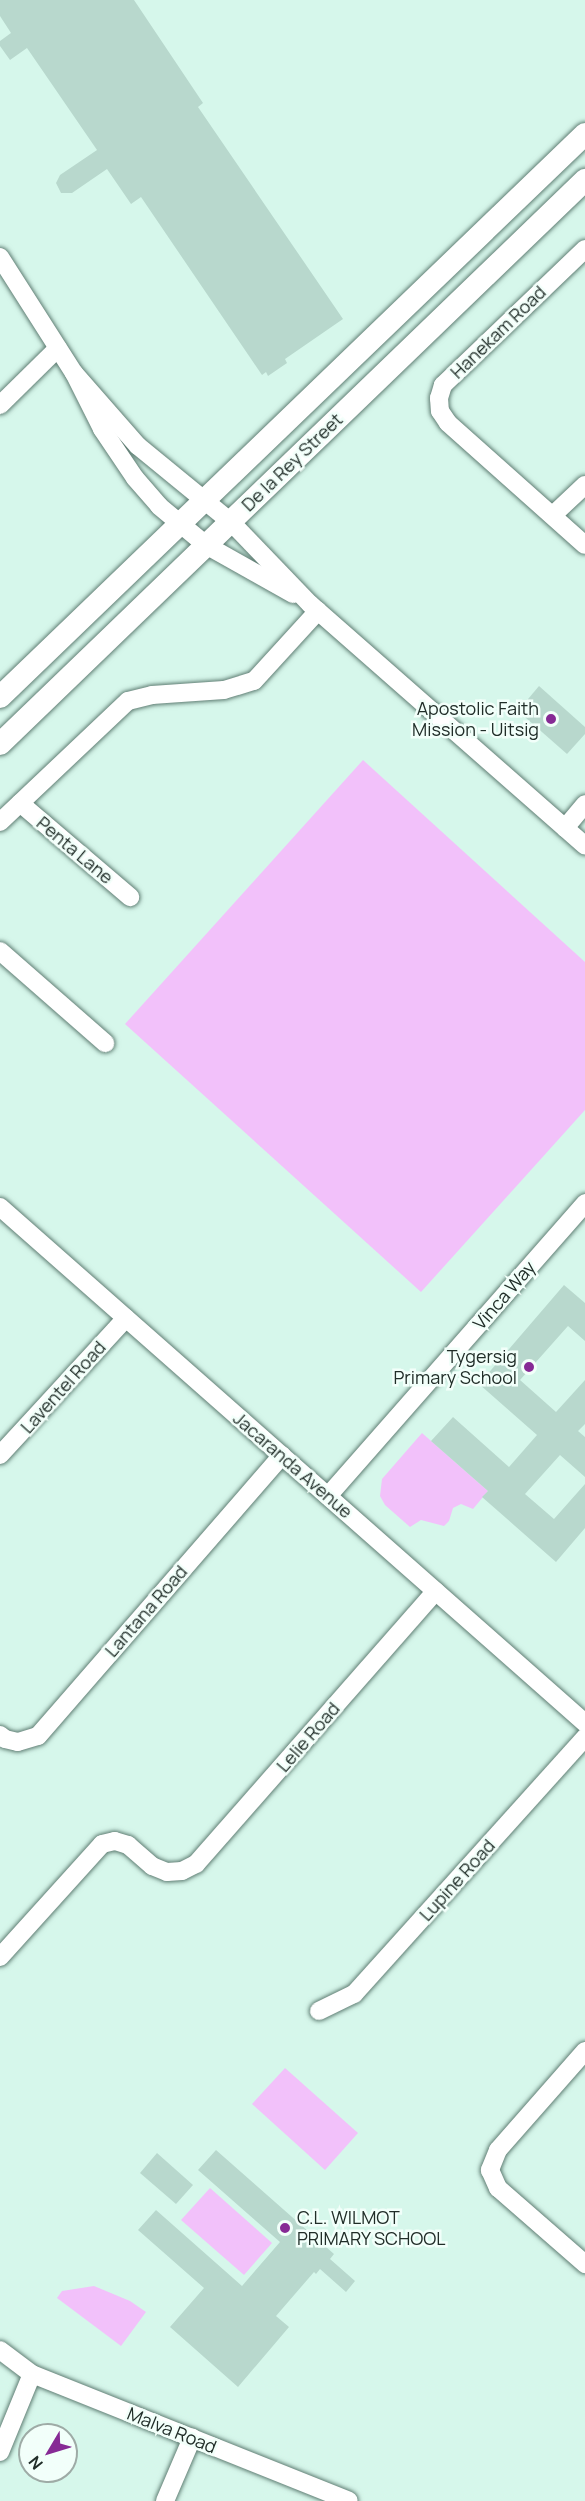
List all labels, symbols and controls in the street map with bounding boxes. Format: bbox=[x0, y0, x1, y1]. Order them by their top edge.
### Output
street label: Hanekam Road bbox=[446, 281, 550, 383]
street label: De la Rey Street bbox=[237, 409, 347, 515]
place label: Apostolic Faith Mission - Uitsig bbox=[412, 698, 539, 740]
marker: Apostolic Faith Mission - Uitsig bbox=[544, 712, 558, 726]
street label: Penta Lane bbox=[32, 812, 118, 888]
street label: Vinca Way bbox=[468, 1256, 540, 1334]
street label: Laventel Road bbox=[16, 1337, 110, 1437]
place label: Tygersig Primary School bbox=[393, 1346, 517, 1388]
marker: Tygersig Primary School bbox=[522, 1360, 536, 1374]
street label: Jacaranda Avenue bbox=[229, 1407, 357, 1523]
street label: Lantana Road bbox=[100, 1561, 192, 1661]
street label: Lelie Road bbox=[272, 1698, 344, 1776]
street label: Lupine Road bbox=[415, 1835, 499, 1925]
place label: C.L. WILMOT PRIMARY SCHOOL bbox=[297, 2207, 446, 2250]
marker: C.L. WILMOT PRIMARY SCHOOL bbox=[278, 2221, 292, 2235]
street label: Malva Road bbox=[124, 2402, 220, 2458]
north arrow bbox=[18, 2423, 78, 2483]
text: N bbox=[23, 2452, 48, 2474]

